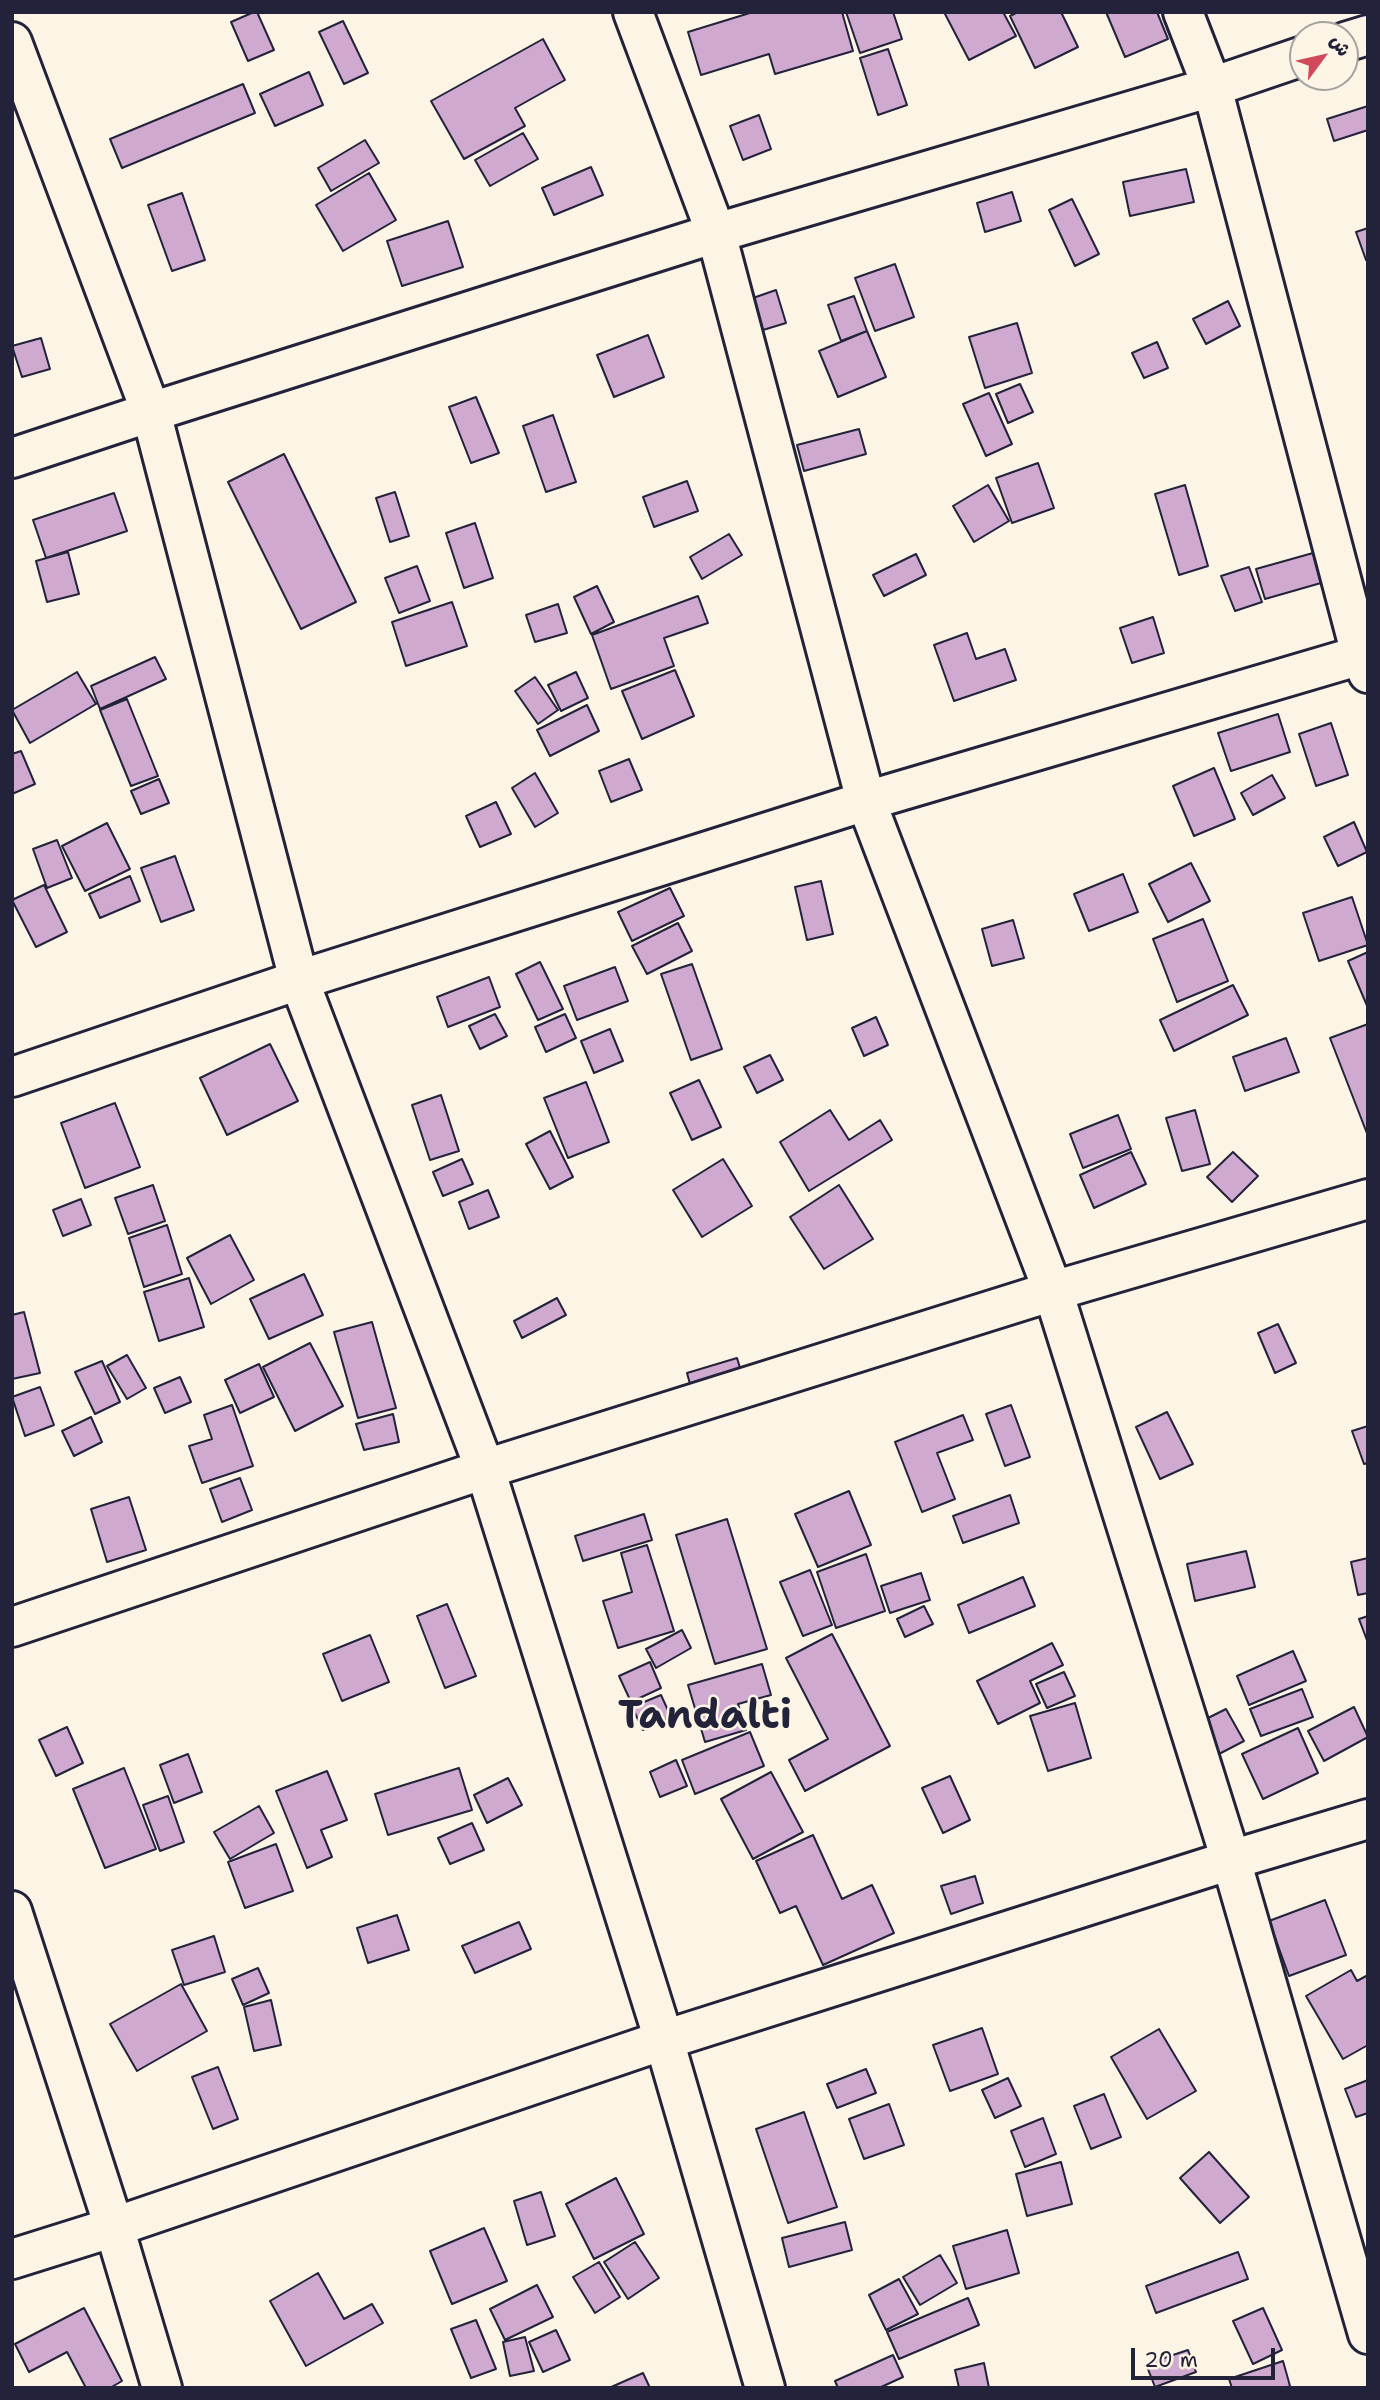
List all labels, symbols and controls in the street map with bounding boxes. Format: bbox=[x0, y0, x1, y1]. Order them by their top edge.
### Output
north arrow bbox=[1289, 21, 1359, 91]
text: ش bbox=[1324, 30, 1357, 61]
district label: Tandalti bbox=[618, 1694, 792, 1742]
scale bar bbox=[1135, 2334, 1278, 2378]
text: 20 m bbox=[1144, 2346, 1198, 2374]

